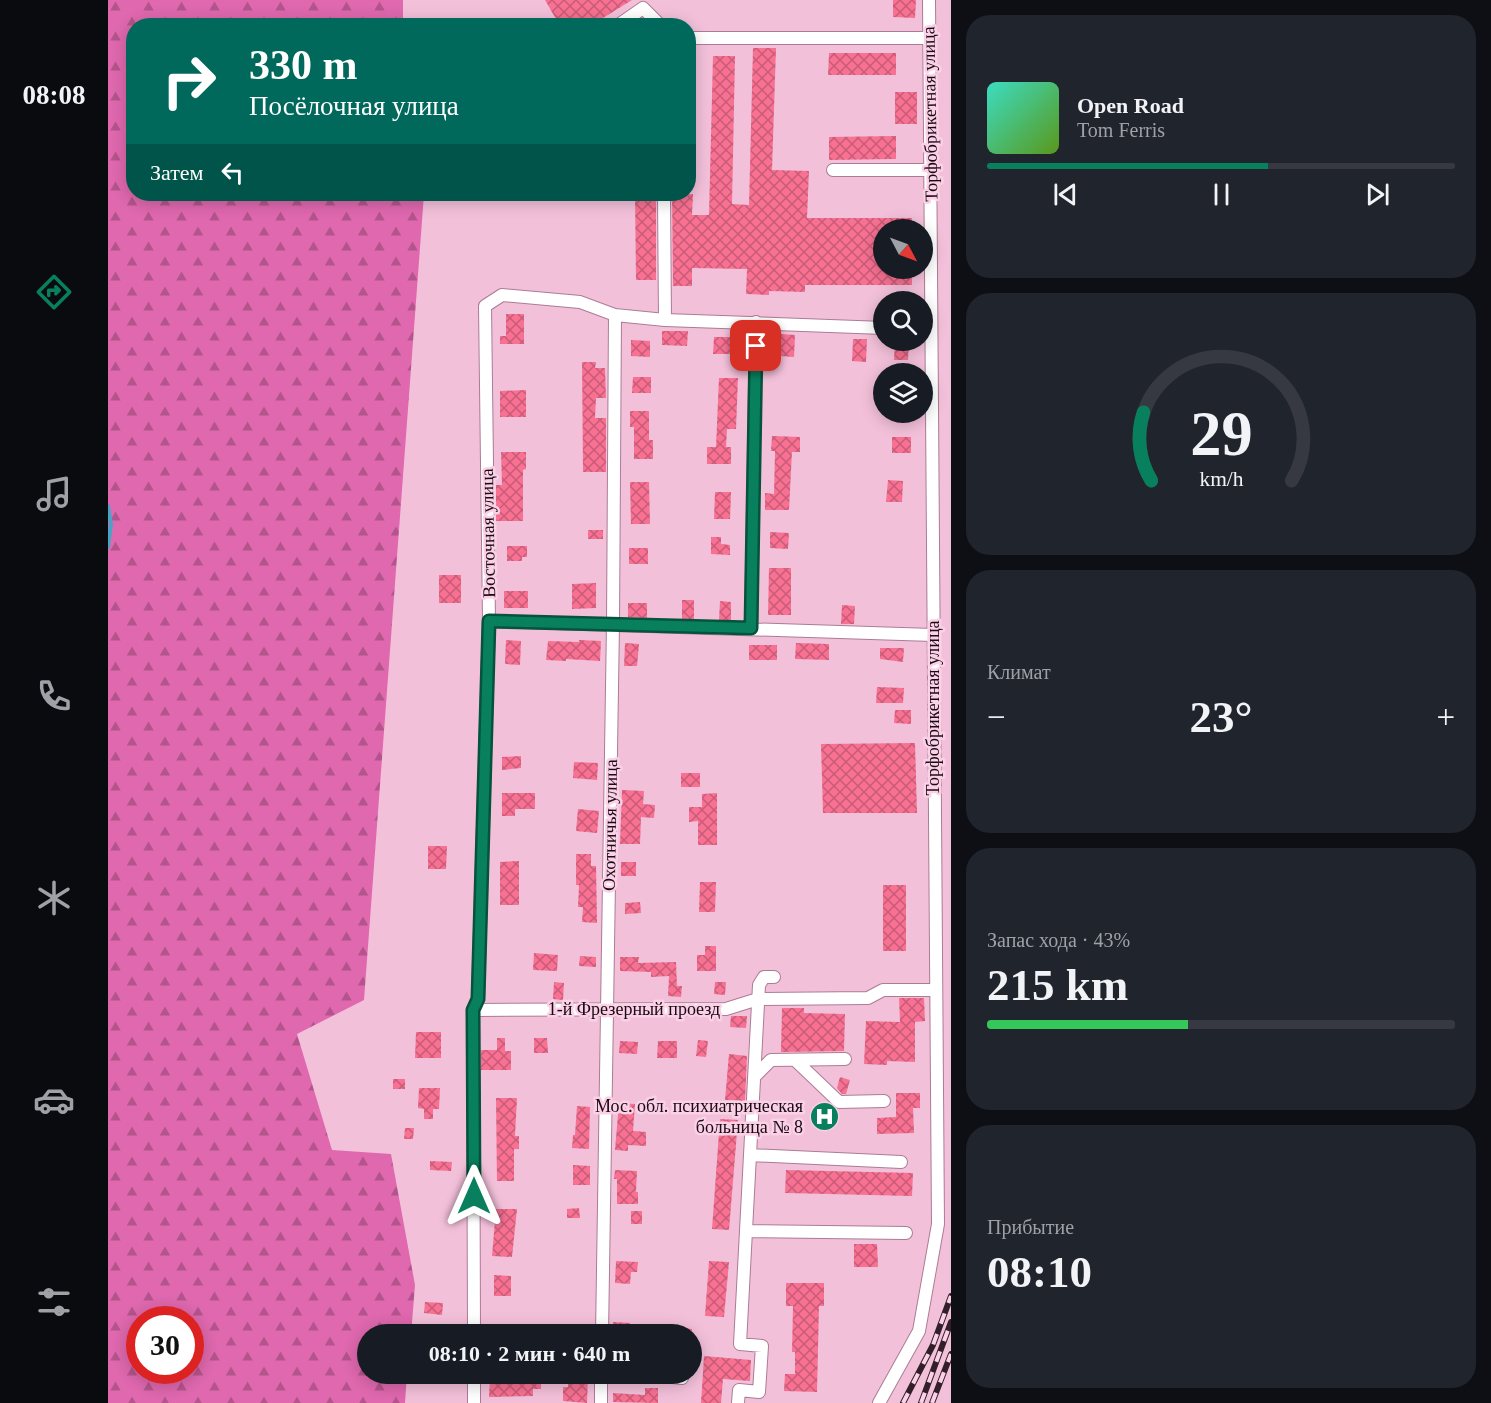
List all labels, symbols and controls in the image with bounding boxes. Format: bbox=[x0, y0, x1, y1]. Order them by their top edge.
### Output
street label: Торфобрикетная улица bbox=[918, 26, 942, 202]
icon: right bbox=[150, 42, 228, 120]
text: 330 m bbox=[249, 42, 358, 88]
text: 08:08 bbox=[23, 80, 86, 110]
text: Посёлочная улица bbox=[249, 91, 459, 121]
text: Open Road bbox=[1077, 93, 1184, 118]
text: Tom Ferris bbox=[1077, 119, 1165, 141]
icon: left bbox=[216, 156, 249, 189]
text: Затем bbox=[150, 160, 204, 185]
icon: previous bbox=[1049, 178, 1082, 211]
icon: pause bbox=[1205, 178, 1238, 211]
icon: next bbox=[1361, 178, 1394, 211]
north arrow bbox=[873, 219, 933, 279]
map controls bbox=[873, 219, 933, 423]
icon: directions bbox=[33, 271, 75, 313]
button: search bbox=[873, 291, 933, 351]
pin bbox=[730, 320, 781, 371]
icon: arrive bbox=[739, 329, 772, 362]
button: layers bbox=[873, 363, 933, 423]
text: 29 bbox=[1190, 399, 1252, 468]
text: km/h bbox=[1199, 467, 1243, 491]
street label: Восточная улица bbox=[477, 468, 499, 598]
icon: music bbox=[33, 473, 75, 515]
street label: Торфобрикетная улица bbox=[923, 620, 943, 796]
text: Климат bbox=[987, 661, 1051, 683]
icon: phone bbox=[33, 675, 75, 717]
text: 23° bbox=[1190, 692, 1253, 742]
text: − bbox=[987, 699, 1006, 735]
text: + bbox=[1436, 699, 1455, 735]
street label: Охотничья улица bbox=[599, 759, 621, 891]
icon: climate bbox=[33, 877, 75, 919]
text: Запас хода · 43% bbox=[987, 929, 1130, 951]
text: 215 km bbox=[987, 960, 1128, 1010]
street label: 1-й Фрезерный проезд bbox=[548, 999, 720, 1019]
icon: car bbox=[33, 1079, 75, 1121]
place label: Мос. обл. психиатрическая больница № 8 bbox=[595, 1096, 803, 1137]
hospital icon: Мос. обл. психиатрическая больница № 8 bbox=[808, 1100, 840, 1132]
position arrow bbox=[442, 1164, 506, 1228]
text: Прибытие bbox=[987, 1216, 1074, 1238]
text: 08:10 bbox=[987, 1247, 1092, 1297]
icon: filters bbox=[33, 1281, 75, 1323]
speed limit sign: 30 bbox=[126, 1306, 204, 1384]
text: 08:10 · 2 мин · 640 m bbox=[429, 1341, 630, 1366]

